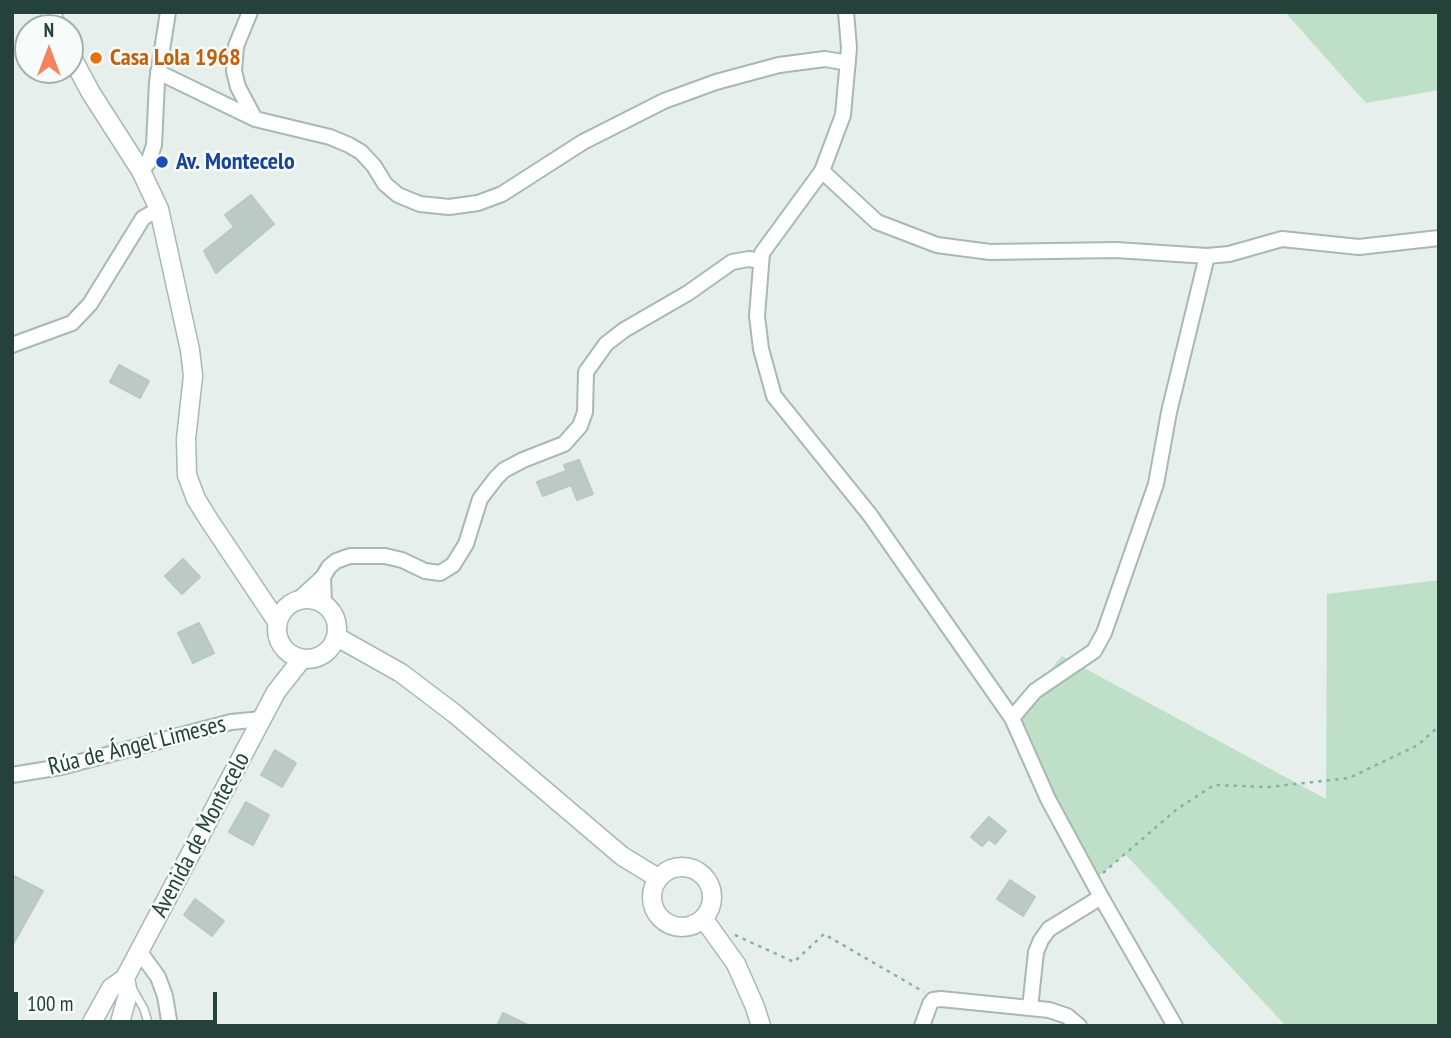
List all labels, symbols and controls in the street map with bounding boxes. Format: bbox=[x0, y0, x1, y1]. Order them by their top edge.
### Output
north arrow bbox=[14, 14, 84, 84]
text: N bbox=[44, 18, 54, 42]
place label: Casa Lola 1968 bbox=[110, 44, 241, 72]
marker: Casa Lola 1968 bbox=[88, 50, 104, 66]
place label: Av. Montecelo bbox=[176, 148, 295, 176]
marker: Av. Montecelo bbox=[154, 154, 170, 170]
street label: Rúa de Ángel Limeses bbox=[45, 710, 229, 782]
street label: Avenida de Montecelo bbox=[145, 748, 257, 922]
scale bar bbox=[18, 978, 220, 1022]
text: 100 m bbox=[27, 990, 73, 1017]

